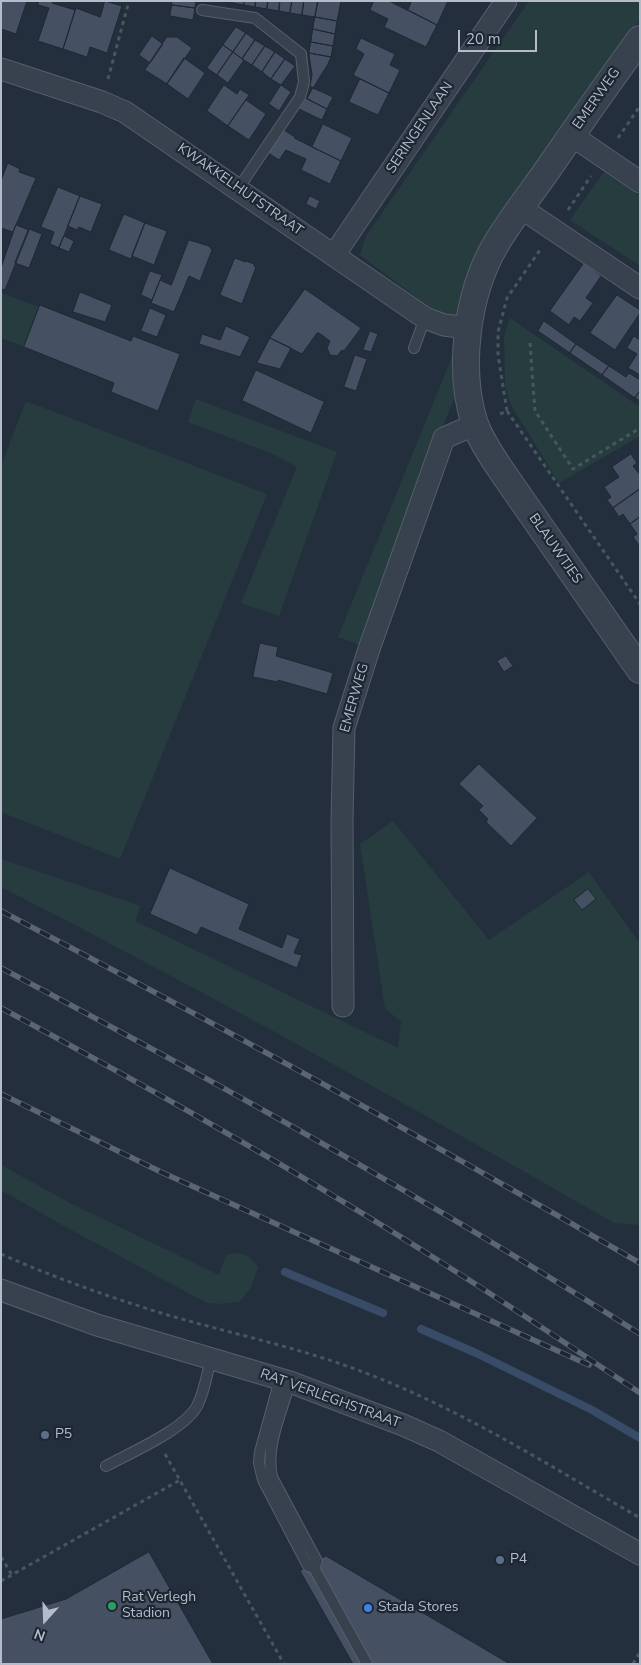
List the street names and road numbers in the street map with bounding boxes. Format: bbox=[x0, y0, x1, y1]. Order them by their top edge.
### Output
street label: EMERWEG bbox=[570, 65, 624, 133]
street label: SERINGENLAAN bbox=[383, 79, 457, 177]
street label: KWAKKELHUTSTRAAT bbox=[174, 140, 306, 240]
street label: BLAUWTJES bbox=[525, 511, 585, 587]
street label: EMERWEG bbox=[337, 661, 373, 735]
street label: RAT VERLEGHSTRAAT bbox=[258, 1366, 402, 1432]

